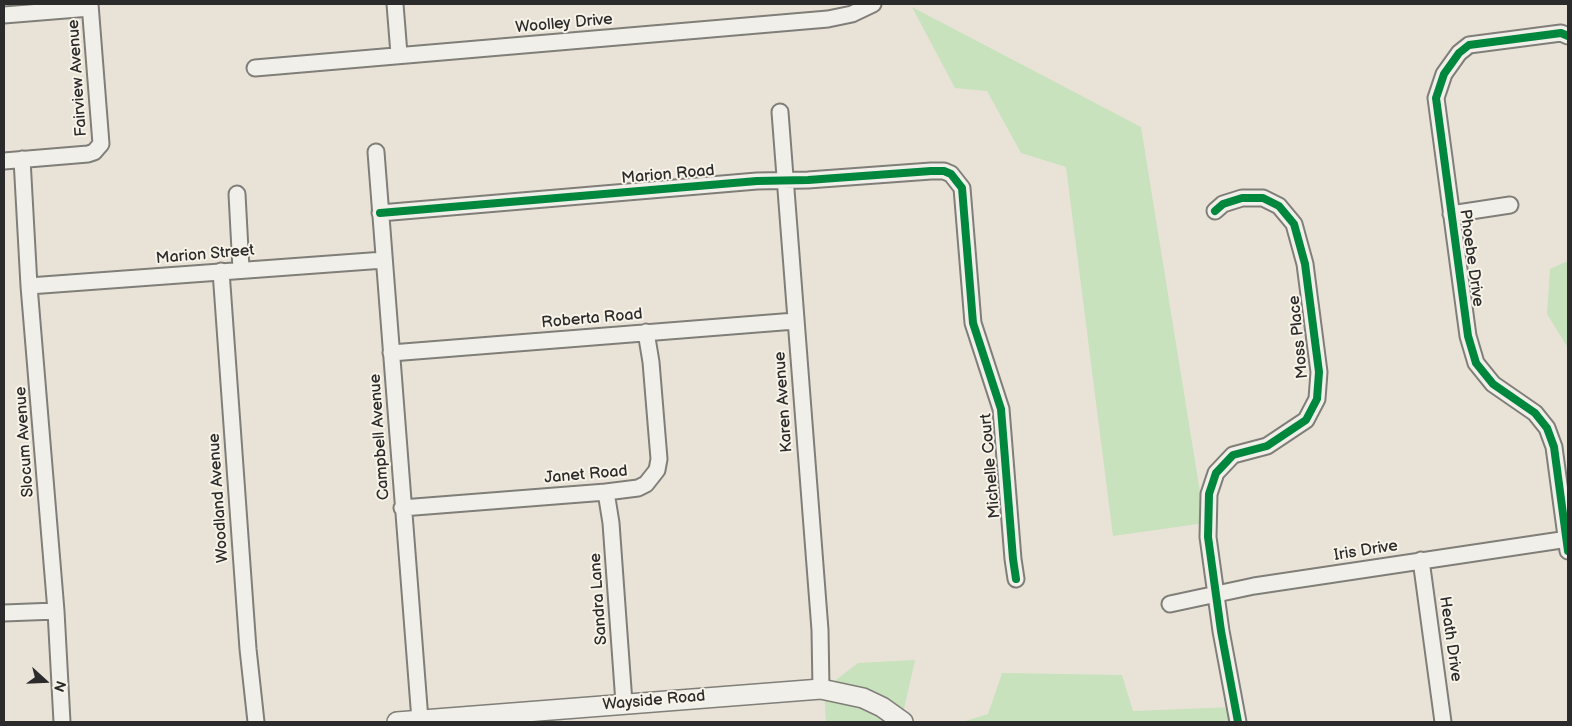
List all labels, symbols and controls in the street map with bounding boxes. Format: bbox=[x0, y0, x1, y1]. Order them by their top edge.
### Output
street label: Woolley Drive bbox=[515, 10, 613, 38]
street label: Fairview Avenue bbox=[64, 19, 92, 137]
street label: Marion Road bbox=[621, 161, 715, 189]
street label: Phoebe Drive bbox=[1455, 208, 1487, 308]
street label: Marion Street bbox=[155, 241, 255, 269]
street label: Moss Place bbox=[1285, 294, 1313, 380]
street label: Roberta Road bbox=[541, 305, 643, 333]
street label: Karen Avenue bbox=[771, 351, 797, 453]
street label: Campbell Avenue bbox=[366, 373, 394, 501]
street label: Slocum Avenue bbox=[12, 386, 38, 498]
street label: Michelle Court bbox=[977, 413, 1005, 519]
street label: Woodland Avenue bbox=[205, 433, 233, 563]
street label: Janet Road bbox=[544, 462, 628, 488]
street label: Iris Drive bbox=[1333, 536, 1399, 566]
street label: Sandra Lane bbox=[586, 552, 612, 646]
street label: Heath Drive bbox=[1435, 595, 1465, 683]
north arrow bbox=[20, 656, 70, 706]
text: N bbox=[50, 678, 69, 694]
street label: Wayside Road bbox=[602, 687, 706, 715]

